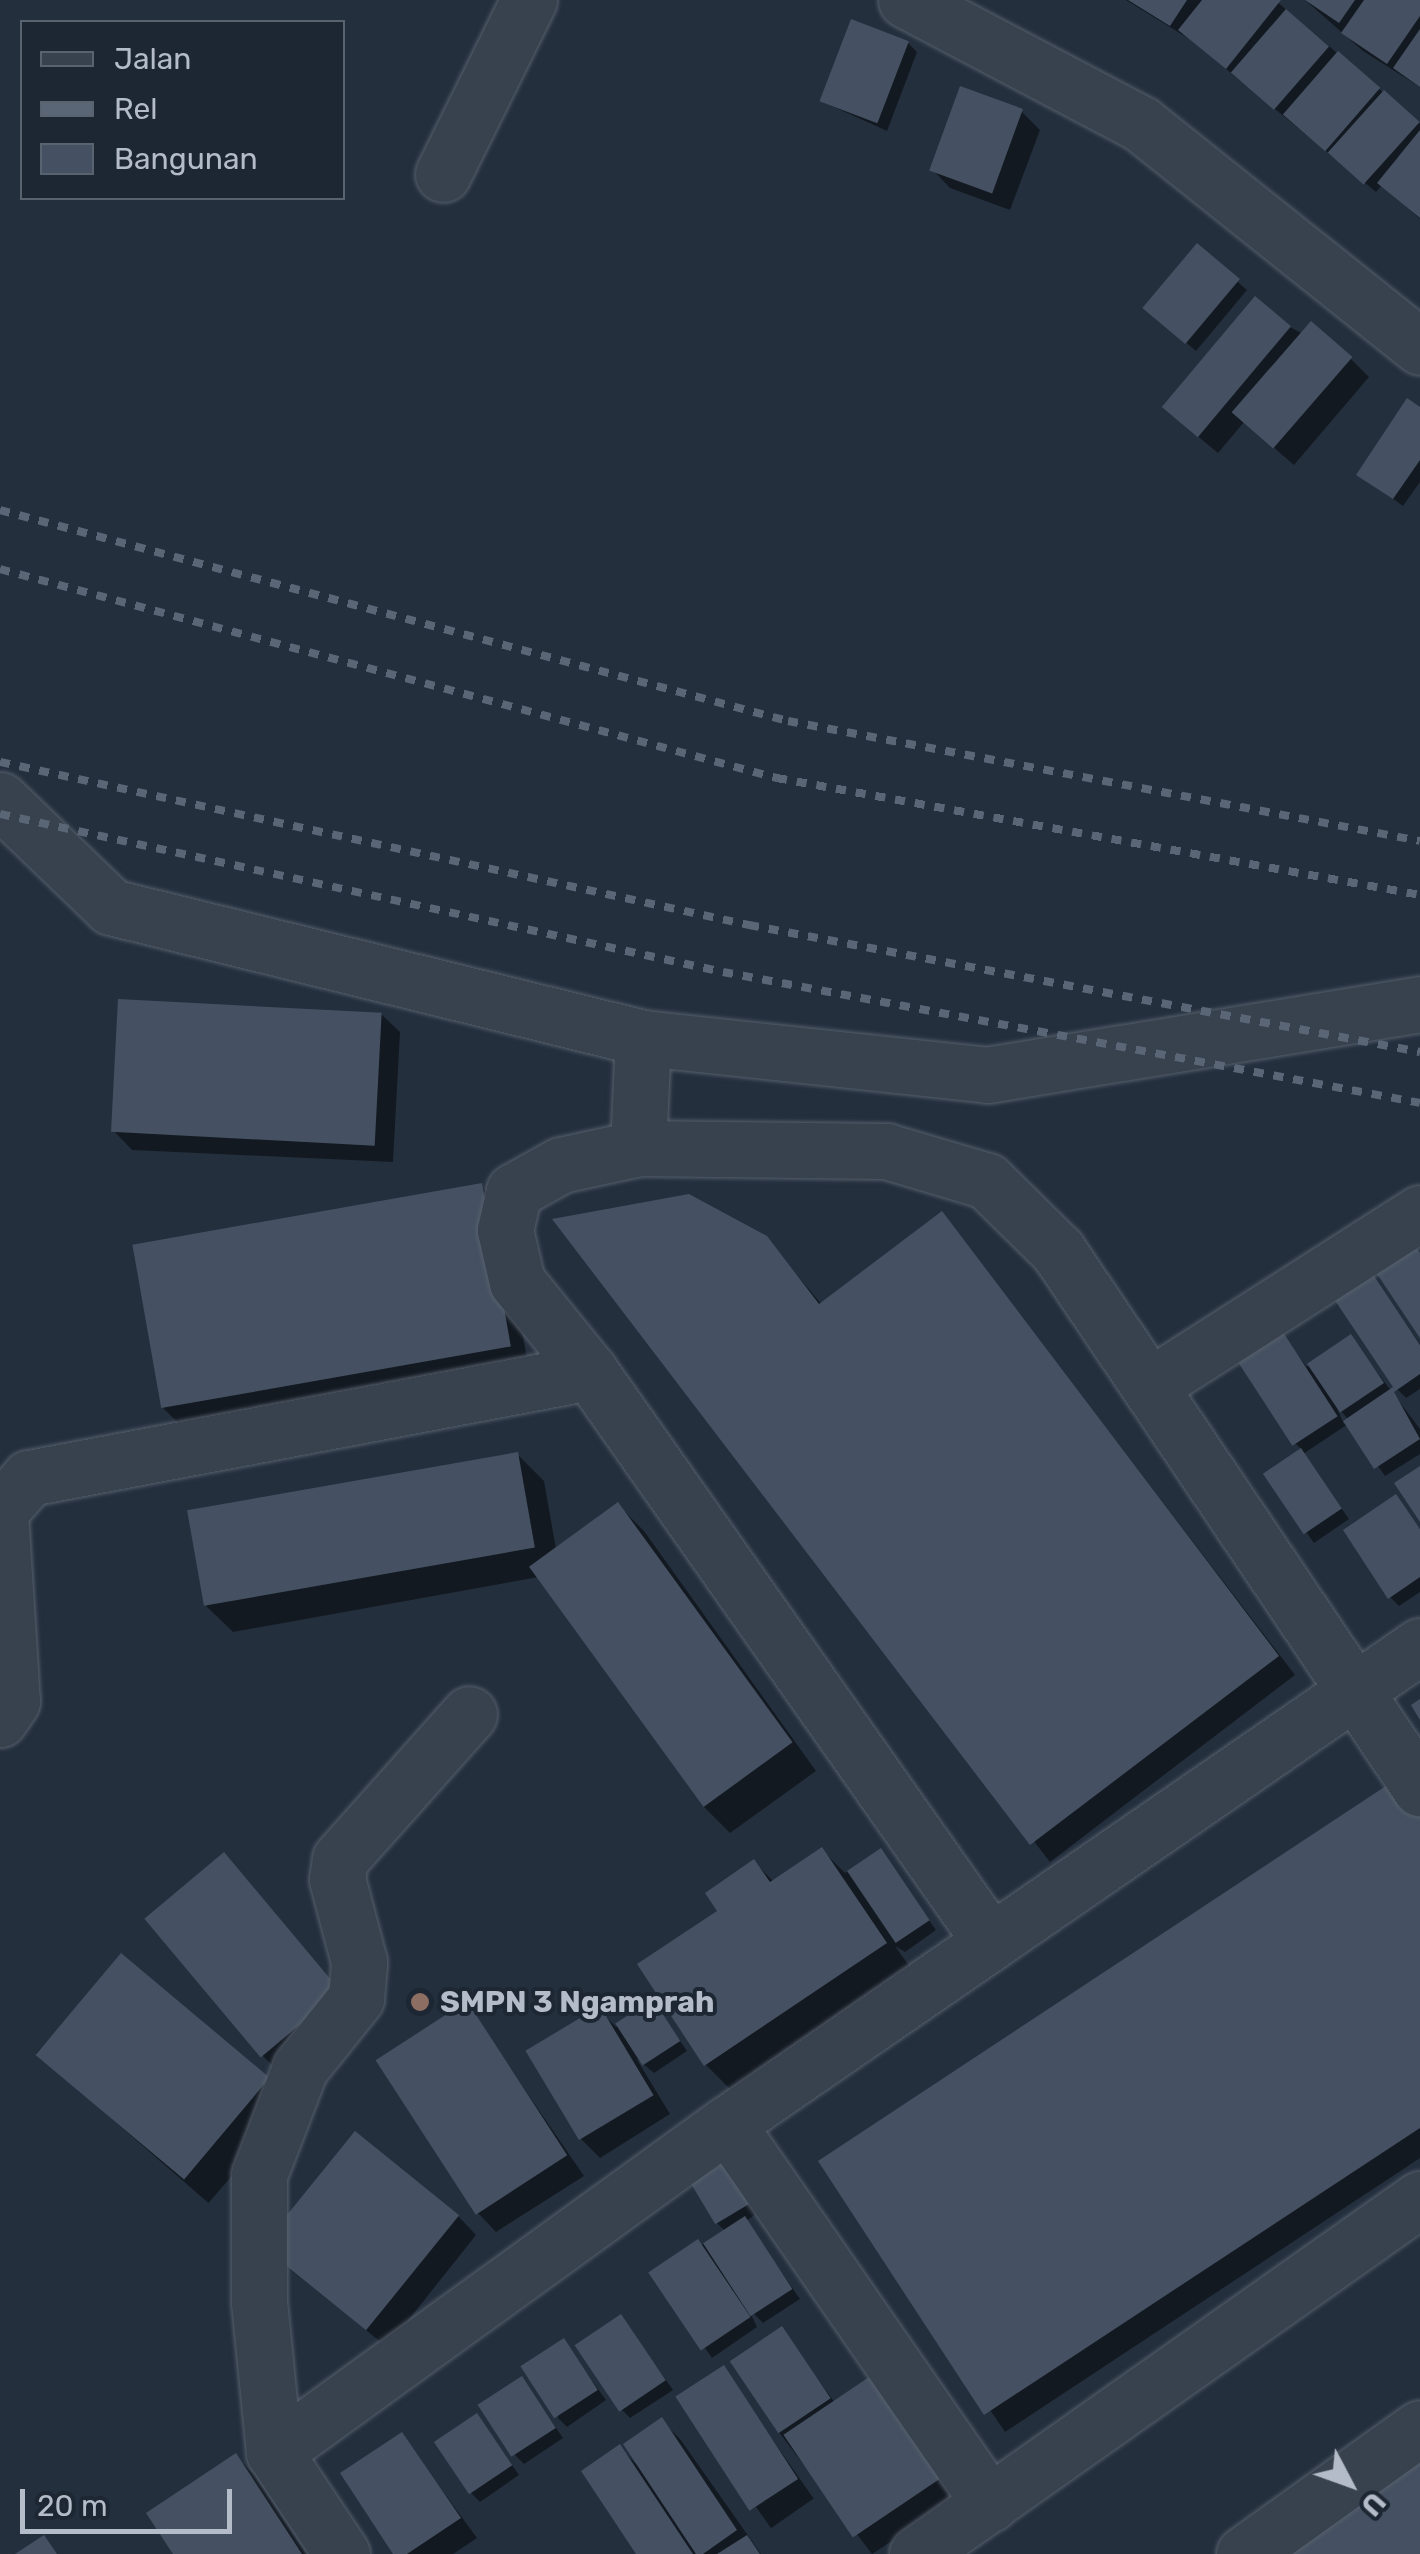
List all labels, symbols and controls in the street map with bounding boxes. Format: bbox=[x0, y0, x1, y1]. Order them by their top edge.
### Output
legend bbox=[20, 20, 345, 200]
text: Jalan bbox=[114, 41, 192, 77]
text: Rel bbox=[114, 91, 158, 127]
text: Bangunan bbox=[114, 141, 258, 177]
place label: SMPN 3 Ngamprah bbox=[440, 1984, 714, 2020]
marker: SMPN 3 Ngamprah bbox=[409, 1991, 431, 2013]
north arrow bbox=[1300, 2434, 1400, 2534]
scale bar bbox=[25, 2469, 238, 2531]
text: U bbox=[1354, 2486, 1392, 2522]
text: 20 m bbox=[37, 2488, 108, 2524]

